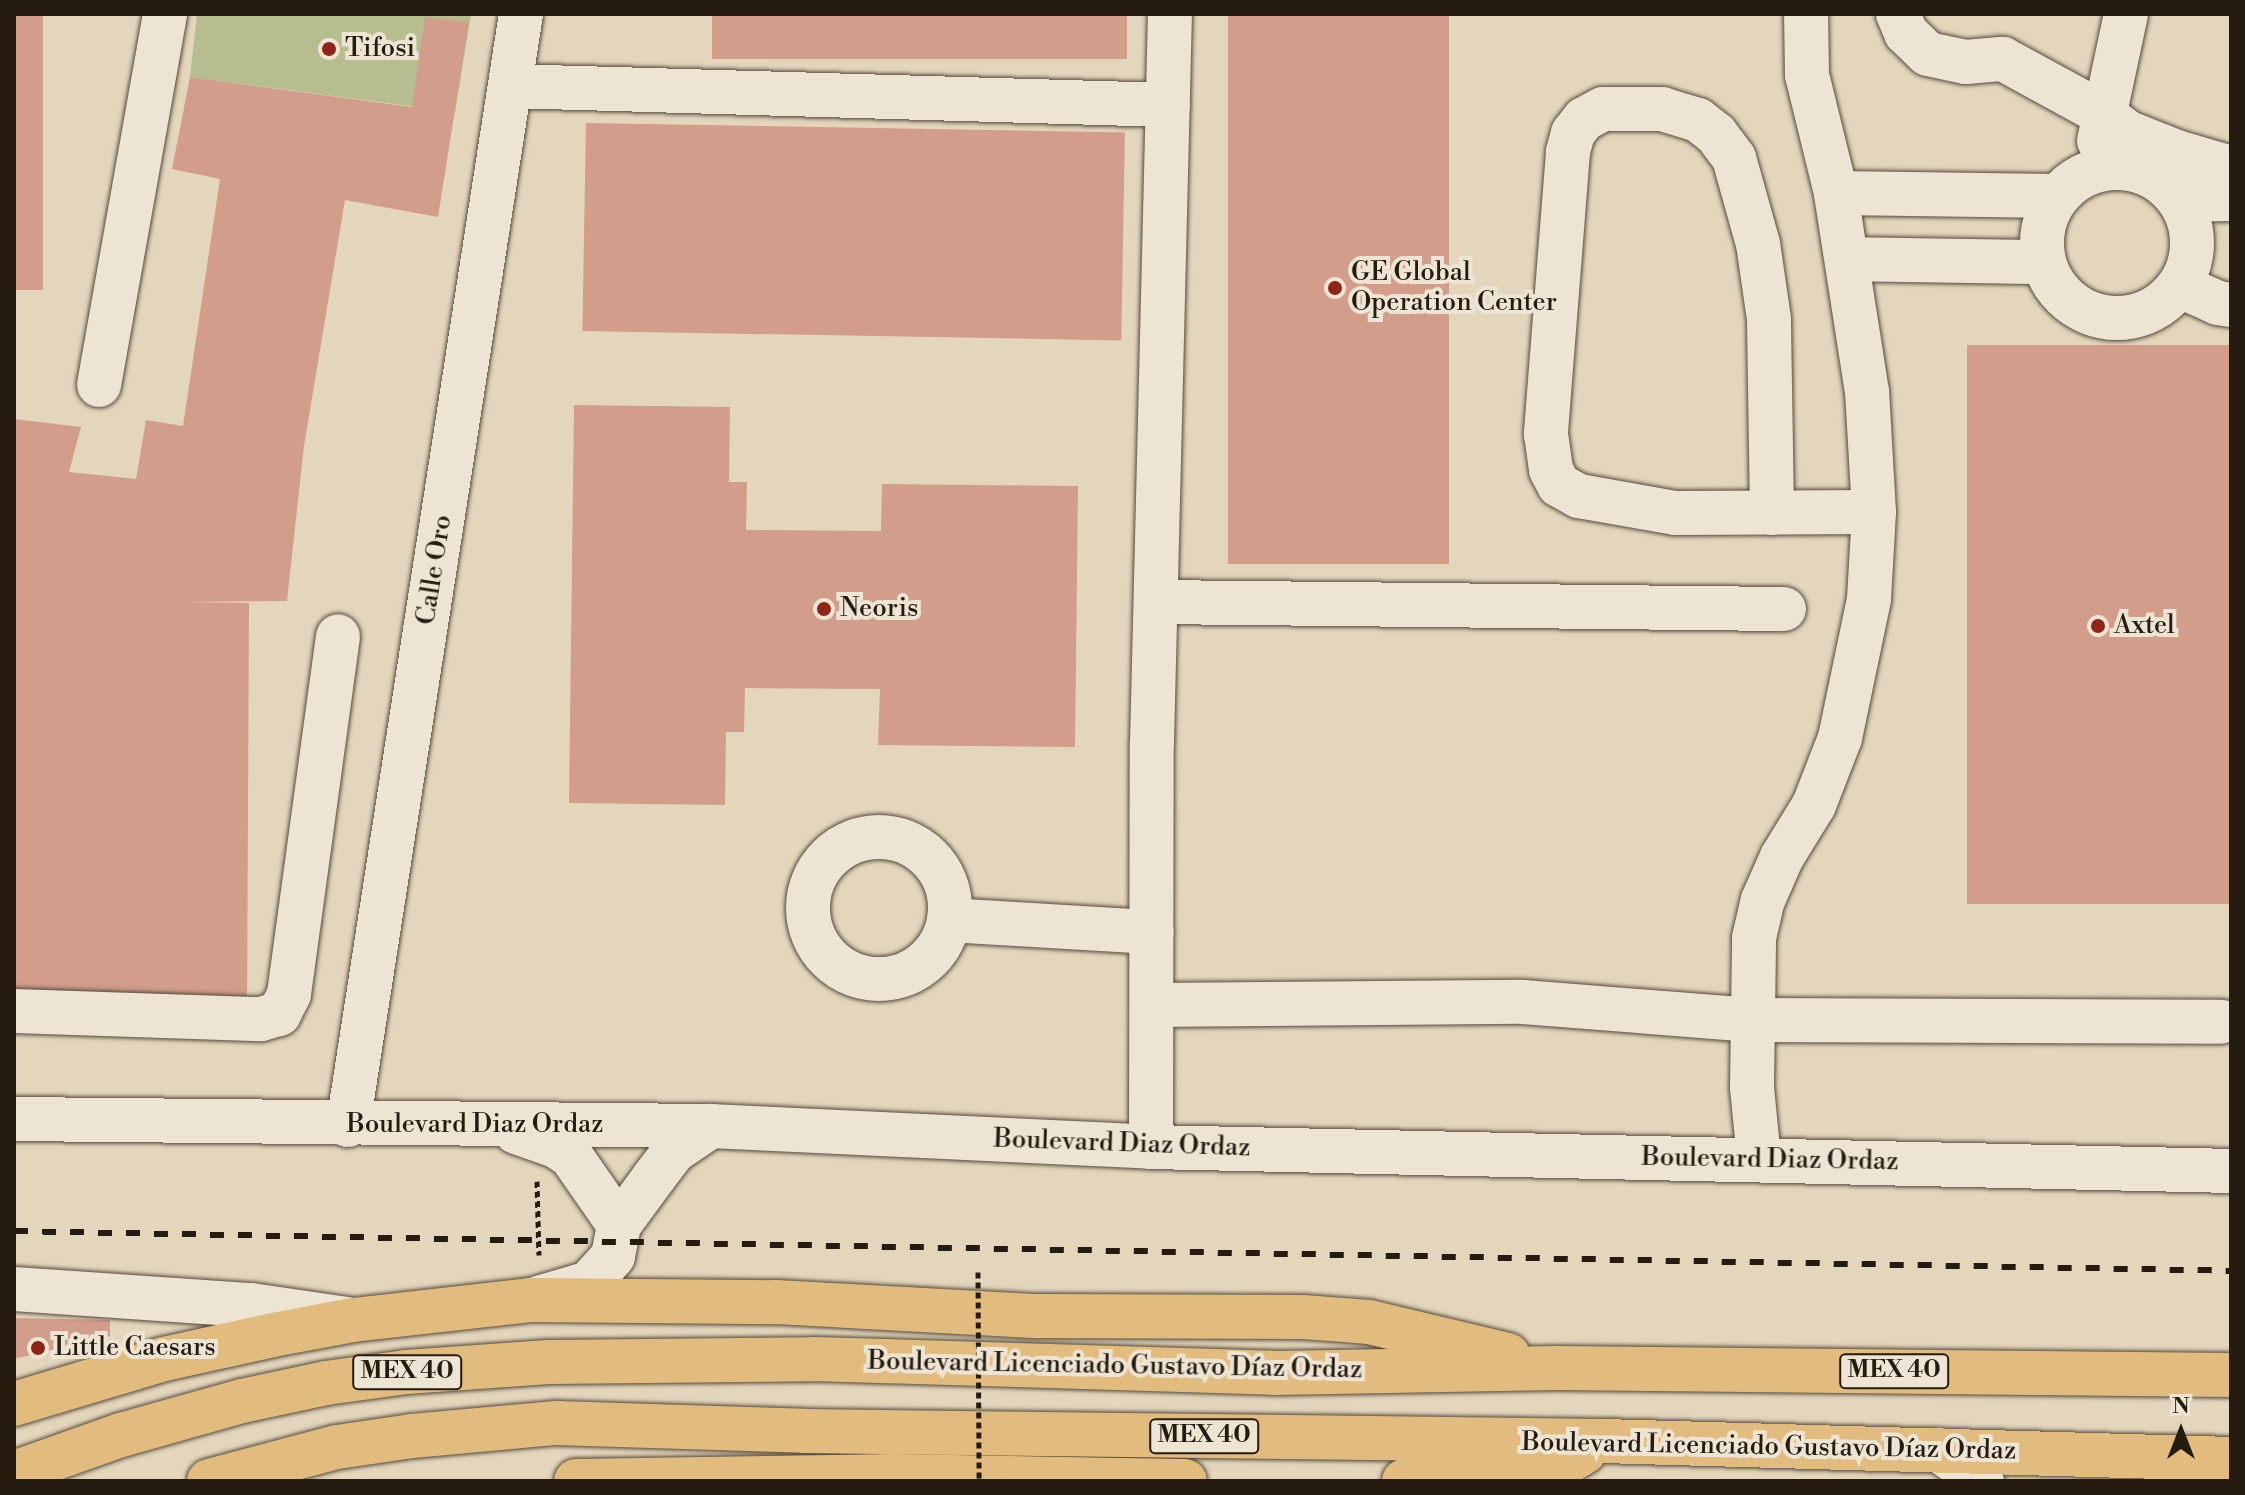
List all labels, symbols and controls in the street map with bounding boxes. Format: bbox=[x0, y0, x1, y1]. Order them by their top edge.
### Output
place label: Tifosi bbox=[345, 33, 415, 65]
marker: Tifosi bbox=[320, 40, 338, 58]
place label: GE Global Operation Center bbox=[1351, 257, 1557, 318]
marker: GE Global Operation Center bbox=[1326, 279, 1344, 297]
street label: Calle Oro bbox=[411, 513, 459, 627]
place label: Neoris bbox=[840, 593, 918, 625]
marker: Neoris bbox=[815, 600, 833, 618]
place label: Axtel bbox=[2114, 610, 2175, 642]
marker: Axtel bbox=[2089, 617, 2107, 635]
street label: Boulevard Diaz Ordaz bbox=[346, 1109, 604, 1141]
street label: Boulevard Diaz Ordaz bbox=[993, 1124, 1251, 1164]
street label: Boulevard Diaz Ordaz bbox=[1641, 1142, 1899, 1178]
place label: Little Caesars bbox=[54, 1332, 216, 1364]
marker: Little Caesars bbox=[29, 1339, 47, 1357]
street label: Boulevard Licenciado Gustavo Díaz Ordaz bbox=[867, 1346, 1363, 1386]
road number: MEX 40 bbox=[1838, 1351, 1950, 1391]
road number: MEX 40 bbox=[351, 1352, 463, 1392]
north arrow bbox=[2141, 1391, 2221, 1471]
text: N bbox=[2172, 1393, 2190, 1420]
road number: MEX 40 bbox=[1148, 1416, 1260, 1456]
street label: Boulevard Licenciado Gustavo Díaz Ordaz bbox=[1521, 1427, 2017, 1467]

